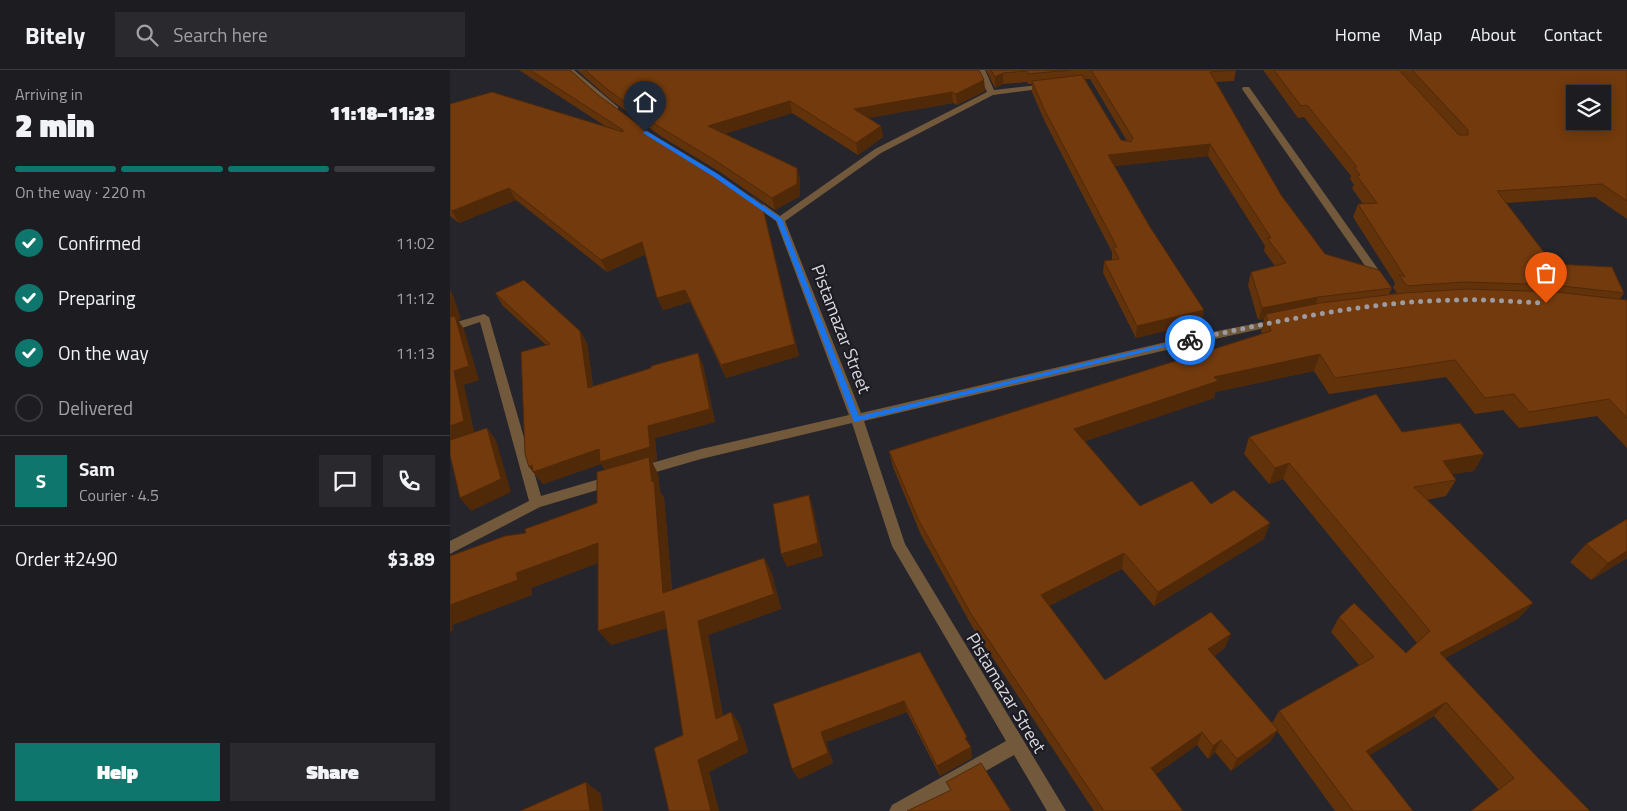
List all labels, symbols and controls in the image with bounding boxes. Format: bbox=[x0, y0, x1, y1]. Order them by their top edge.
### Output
search box bbox=[115, 12, 465, 57]
text: Bitely bbox=[25, 17, 85, 53]
text: Search here bbox=[173, 20, 268, 49]
icon: search bbox=[133, 21, 161, 49]
text: Home bbox=[1335, 21, 1381, 48]
text: Map bbox=[1409, 21, 1442, 48]
text: About bbox=[1470, 21, 1516, 48]
text: Contact bbox=[1544, 21, 1602, 48]
pin bbox=[624, 81, 666, 132]
text: Arriving in bbox=[15, 82, 83, 106]
map controls bbox=[1566, 85, 1611, 130]
button: layers bbox=[1566, 85, 1611, 130]
icon: home bbox=[631, 88, 659, 116]
text: 11:18–11:23 bbox=[330, 98, 435, 127]
text: 2 min bbox=[15, 101, 95, 149]
text: On the way · 220 m bbox=[15, 180, 146, 204]
text: Confirmed bbox=[58, 228, 141, 257]
icon: check bbox=[15, 229, 43, 257]
text: 11:02 bbox=[396, 231, 435, 255]
pin bbox=[1525, 252, 1567, 303]
icon: bag bbox=[1532, 259, 1560, 287]
street label: Pistamazar Street bbox=[804, 260, 879, 398]
text: Preparing bbox=[58, 283, 135, 312]
icon: check bbox=[15, 284, 43, 312]
text: 11:12 bbox=[396, 286, 435, 310]
courier bbox=[1165, 315, 1215, 365]
icon: bike bbox=[1176, 326, 1204, 354]
text: On the way bbox=[58, 338, 149, 367]
icon: check bbox=[15, 339, 43, 367]
text: 11:13 bbox=[396, 341, 435, 365]
text: Delivered bbox=[58, 393, 133, 422]
text: Sam bbox=[79, 454, 115, 483]
button: chat bbox=[319, 455, 371, 507]
button: phone bbox=[383, 455, 435, 507]
text: S bbox=[36, 466, 46, 495]
text: Courier · 4.5 bbox=[79, 483, 159, 507]
text: Order #2490 bbox=[15, 544, 117, 573]
text: $3.89 bbox=[388, 544, 435, 573]
street label: Pistamazar Street bbox=[960, 627, 1053, 759]
button: Help bbox=[15, 743, 220, 801]
button: Share bbox=[230, 743, 435, 801]

